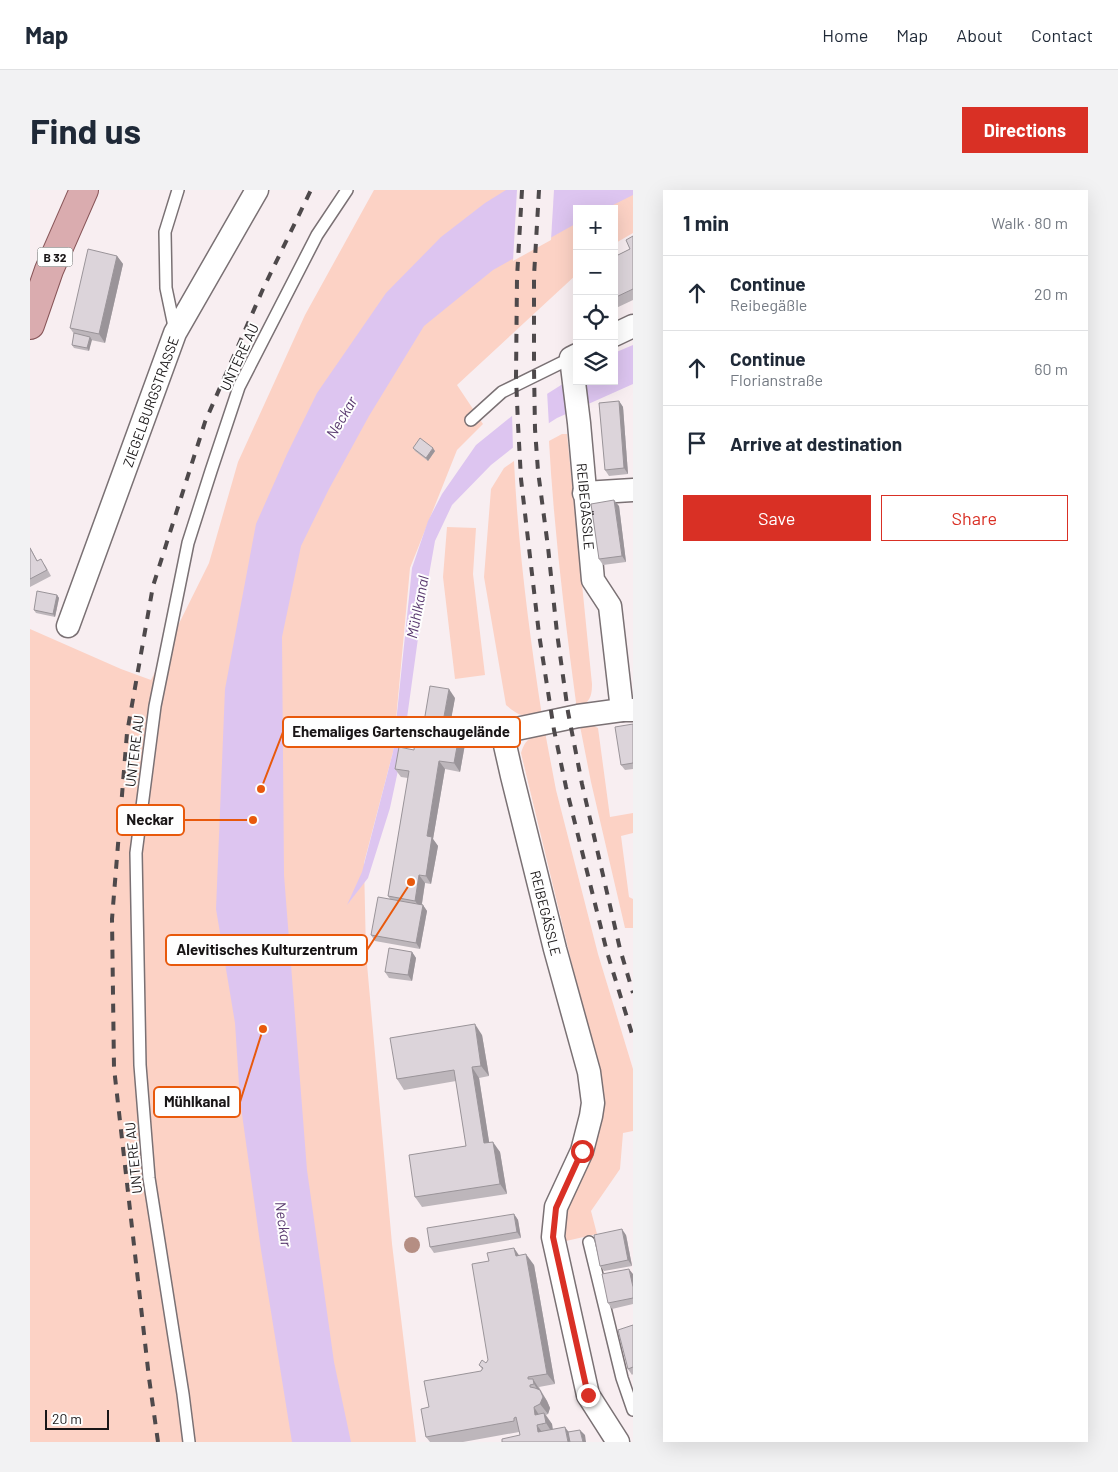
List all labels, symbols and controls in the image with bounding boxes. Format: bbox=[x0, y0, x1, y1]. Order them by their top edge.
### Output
text: Map bbox=[25, 20, 68, 49]
text: Home bbox=[822, 24, 868, 46]
text: Map bbox=[896, 24, 928, 46]
text: About bbox=[956, 24, 1003, 46]
text: Contact bbox=[1031, 24, 1093, 46]
button: Directions bbox=[962, 107, 1088, 153]
text: Find us bbox=[30, 109, 141, 151]
map controls bbox=[573, 205, 618, 385]
button: + bbox=[573, 205, 618, 250]
text: 1 min bbox=[683, 210, 729, 235]
text: Walk · 80 m bbox=[991, 213, 1068, 232]
road number: B 32 bbox=[38, 248, 72, 266]
button: − bbox=[573, 250, 618, 295]
text: Continue bbox=[730, 272, 806, 295]
icon: ahead bbox=[683, 279, 711, 307]
text: 20 m bbox=[1034, 284, 1068, 303]
button: locate bbox=[573, 295, 618, 340]
text: Reibegäßle bbox=[730, 295, 807, 314]
street label: UNTERE AU bbox=[216, 321, 262, 393]
street label: ZIEGELBURGSTRASSE bbox=[118, 334, 182, 469]
button: layers bbox=[573, 340, 618, 385]
text: Continue bbox=[730, 347, 806, 370]
icon: ahead bbox=[683, 354, 711, 382]
text: 60 m bbox=[1034, 359, 1068, 378]
text: Florianstraße bbox=[730, 370, 823, 389]
water label: Neckar bbox=[322, 392, 361, 441]
icon: arrive bbox=[683, 429, 711, 457]
text: Arrive at destination bbox=[730, 432, 902, 455]
street label: REIBEGÄSSLE bbox=[574, 462, 599, 551]
button: Save bbox=[683, 495, 871, 541]
button: Share bbox=[881, 495, 1068, 541]
water label: Mühlkanal bbox=[402, 573, 432, 640]
street label: UNTERE AU bbox=[121, 714, 147, 788]
callout: Ehemaliges Gartenschaugelände bbox=[283, 717, 520, 747]
text: Ehemaliges Gartenschaugelände bbox=[292, 722, 510, 740]
callout: Neckar bbox=[117, 805, 184, 835]
text: Neckar bbox=[126, 810, 174, 828]
street label: REIBEGÄSSLE bbox=[527, 869, 565, 957]
callout: Alevitisches Kulturzentrum bbox=[166, 935, 367, 965]
text: Alevitisches Kulturzentrum bbox=[176, 940, 358, 958]
callout: Mühlkanal bbox=[154, 1087, 240, 1117]
text: Mühlkanal bbox=[164, 1092, 230, 1110]
street label: UNTERE AU bbox=[121, 1121, 145, 1195]
route start bbox=[571, 1140, 594, 1163]
water label: Neckar bbox=[272, 1200, 296, 1248]
route end bbox=[577, 1384, 600, 1407]
scale bar bbox=[45, 1407, 109, 1430]
text: 20 m bbox=[52, 1410, 82, 1427]

